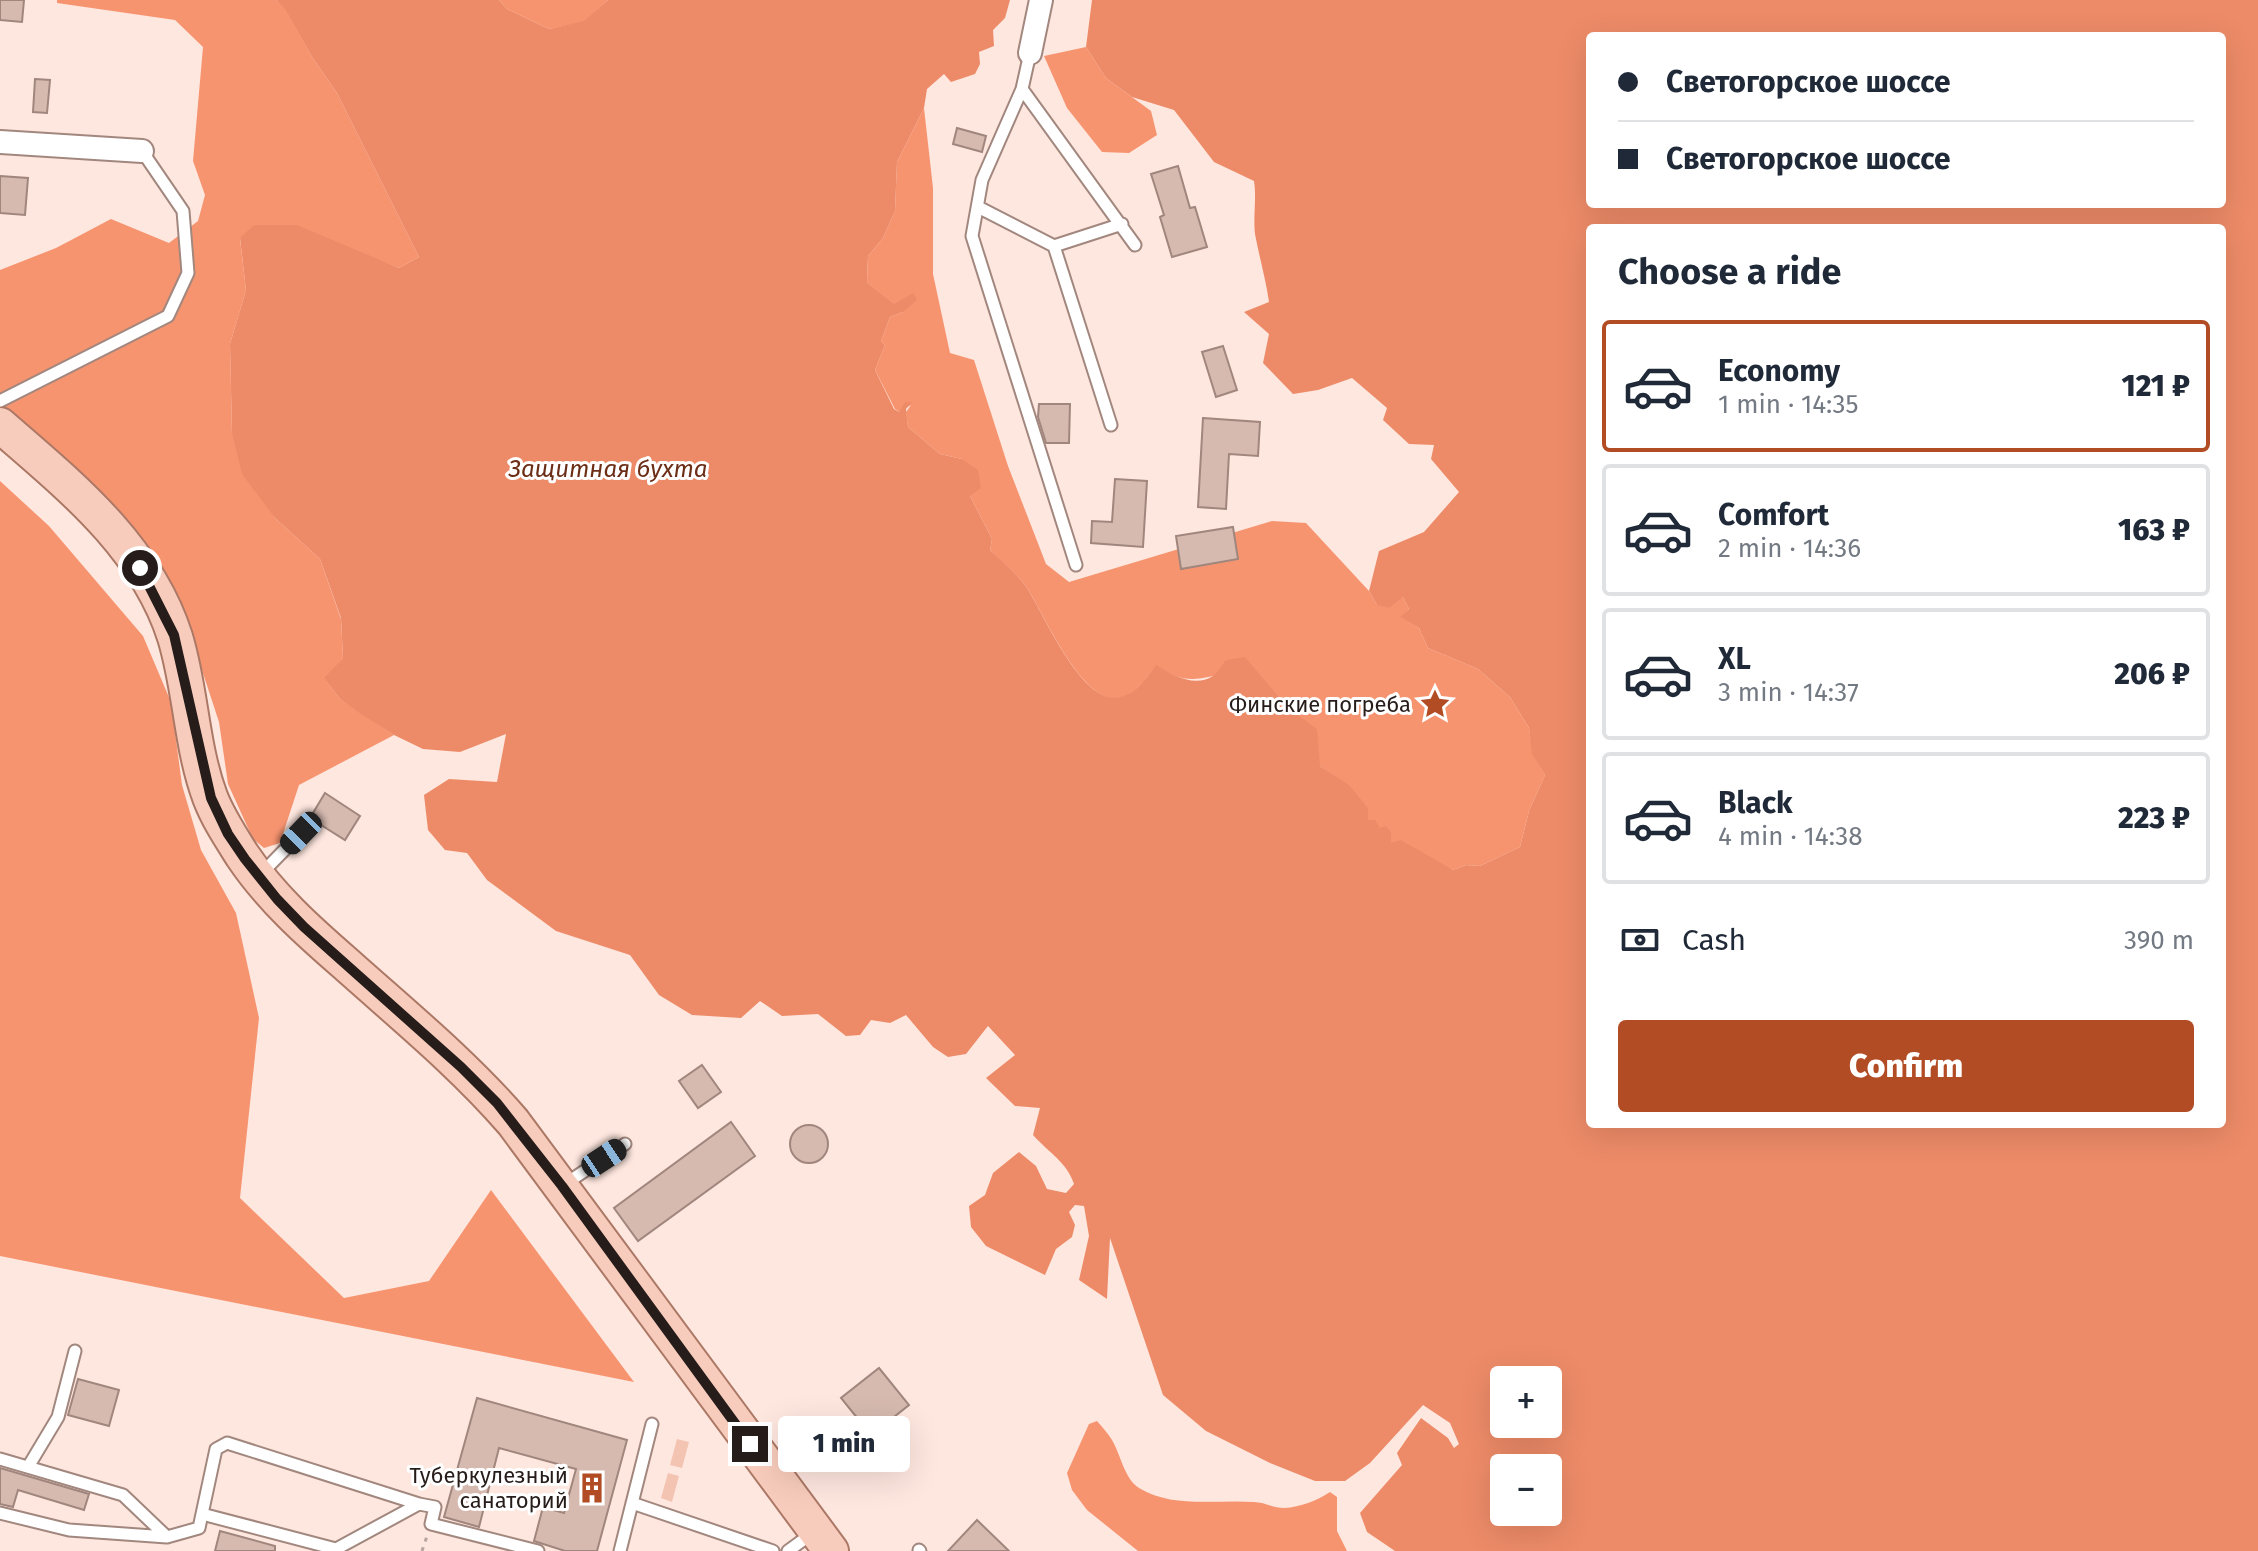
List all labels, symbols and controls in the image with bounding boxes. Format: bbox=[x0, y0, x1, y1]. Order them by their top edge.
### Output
text: Светогорское шоссе bbox=[1666, 64, 1950, 100]
text: Светогорское шоссе bbox=[1666, 141, 1950, 177]
text: Choose a ride bbox=[1618, 250, 1841, 294]
icon: car bbox=[1622, 350, 1694, 422]
text: Economy bbox=[1718, 353, 1840, 389]
text: 121 ₽ bbox=[2122, 368, 2190, 404]
text: 1 min · 14:35 bbox=[1718, 389, 1859, 420]
water label: Защитная бухта bbox=[508, 455, 707, 483]
icon: car bbox=[1622, 494, 1694, 566]
text: Comfort bbox=[1718, 497, 1829, 533]
text: 163 ₽ bbox=[2118, 512, 2190, 548]
text: 2 min · 14:36 bbox=[1718, 533, 1861, 564]
route start bbox=[122, 550, 158, 586]
icon: car bbox=[1622, 638, 1694, 710]
text: XL bbox=[1718, 641, 1751, 677]
text: 206 ₽ bbox=[2114, 656, 2190, 692]
text: 3 min · 14:37 bbox=[1718, 677, 1859, 708]
place icon: Финские погреба bbox=[1418, 687, 1452, 721]
place label: Финские погреба bbox=[1229, 691, 1411, 718]
icon: car bbox=[1622, 782, 1694, 854]
text: Black bbox=[1718, 785, 1793, 821]
text: 223 ₽ bbox=[2118, 800, 2190, 836]
car bbox=[276, 807, 326, 859]
text: 4 min · 14:38 bbox=[1718, 821, 1862, 852]
icon: cash bbox=[1618, 918, 1662, 962]
text: Cash bbox=[1682, 922, 1746, 958]
text: 390 m bbox=[2124, 925, 2194, 956]
button: Confirm bbox=[1618, 1020, 2194, 1112]
car bbox=[577, 1135, 631, 1181]
map controls bbox=[1490, 1366, 1562, 1526]
button: + bbox=[1490, 1366, 1562, 1438]
callout: 1 min bbox=[778, 1416, 910, 1472]
route end bbox=[732, 1426, 768, 1462]
text: 1 min bbox=[813, 1428, 875, 1459]
button: − bbox=[1490, 1454, 1562, 1526]
place label: Туберкулезный санаторий bbox=[409, 1462, 568, 1514]
building icon: Туберкулезный санаторий bbox=[575, 1471, 609, 1505]

